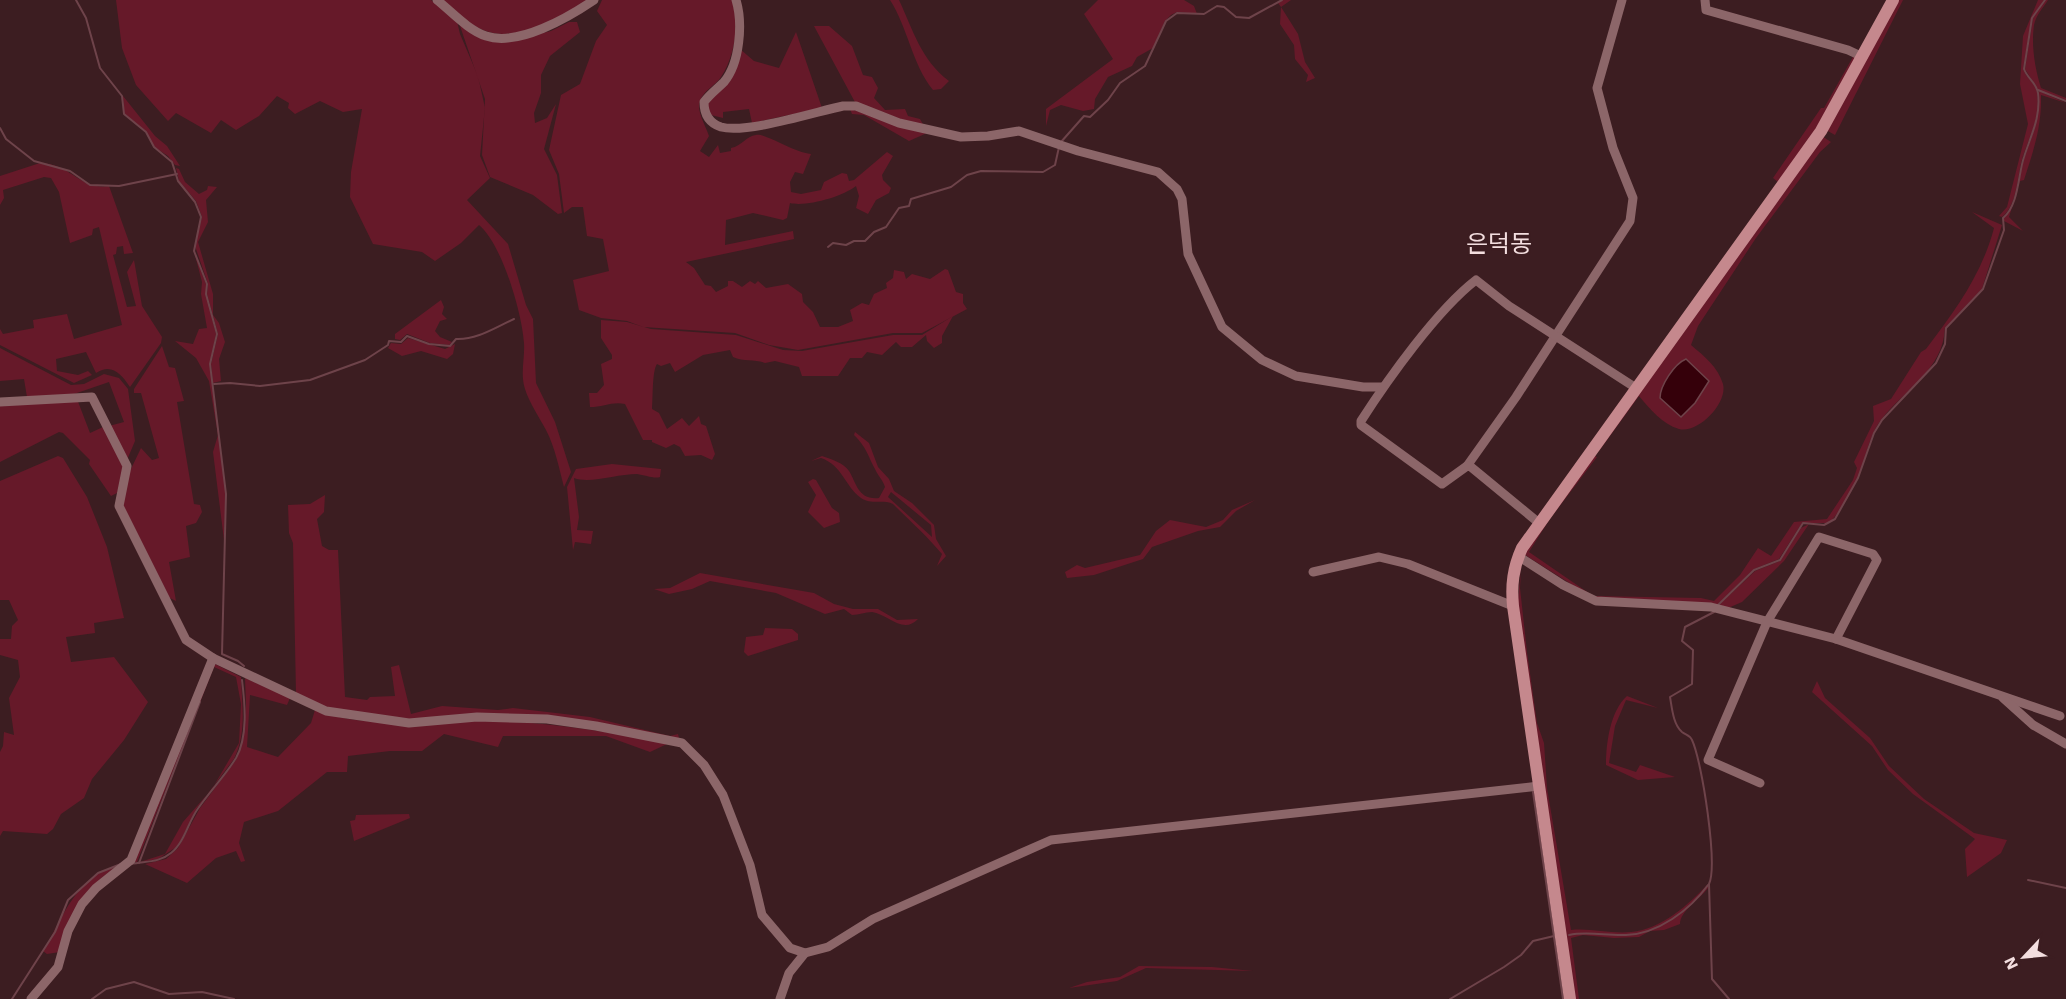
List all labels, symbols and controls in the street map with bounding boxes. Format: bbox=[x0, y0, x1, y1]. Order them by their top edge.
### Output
district label: 은덕동 bbox=[1466, 230, 1532, 258]
north arrow bbox=[1994, 927, 2054, 987]
text: N bbox=[2000, 954, 2022, 973]

